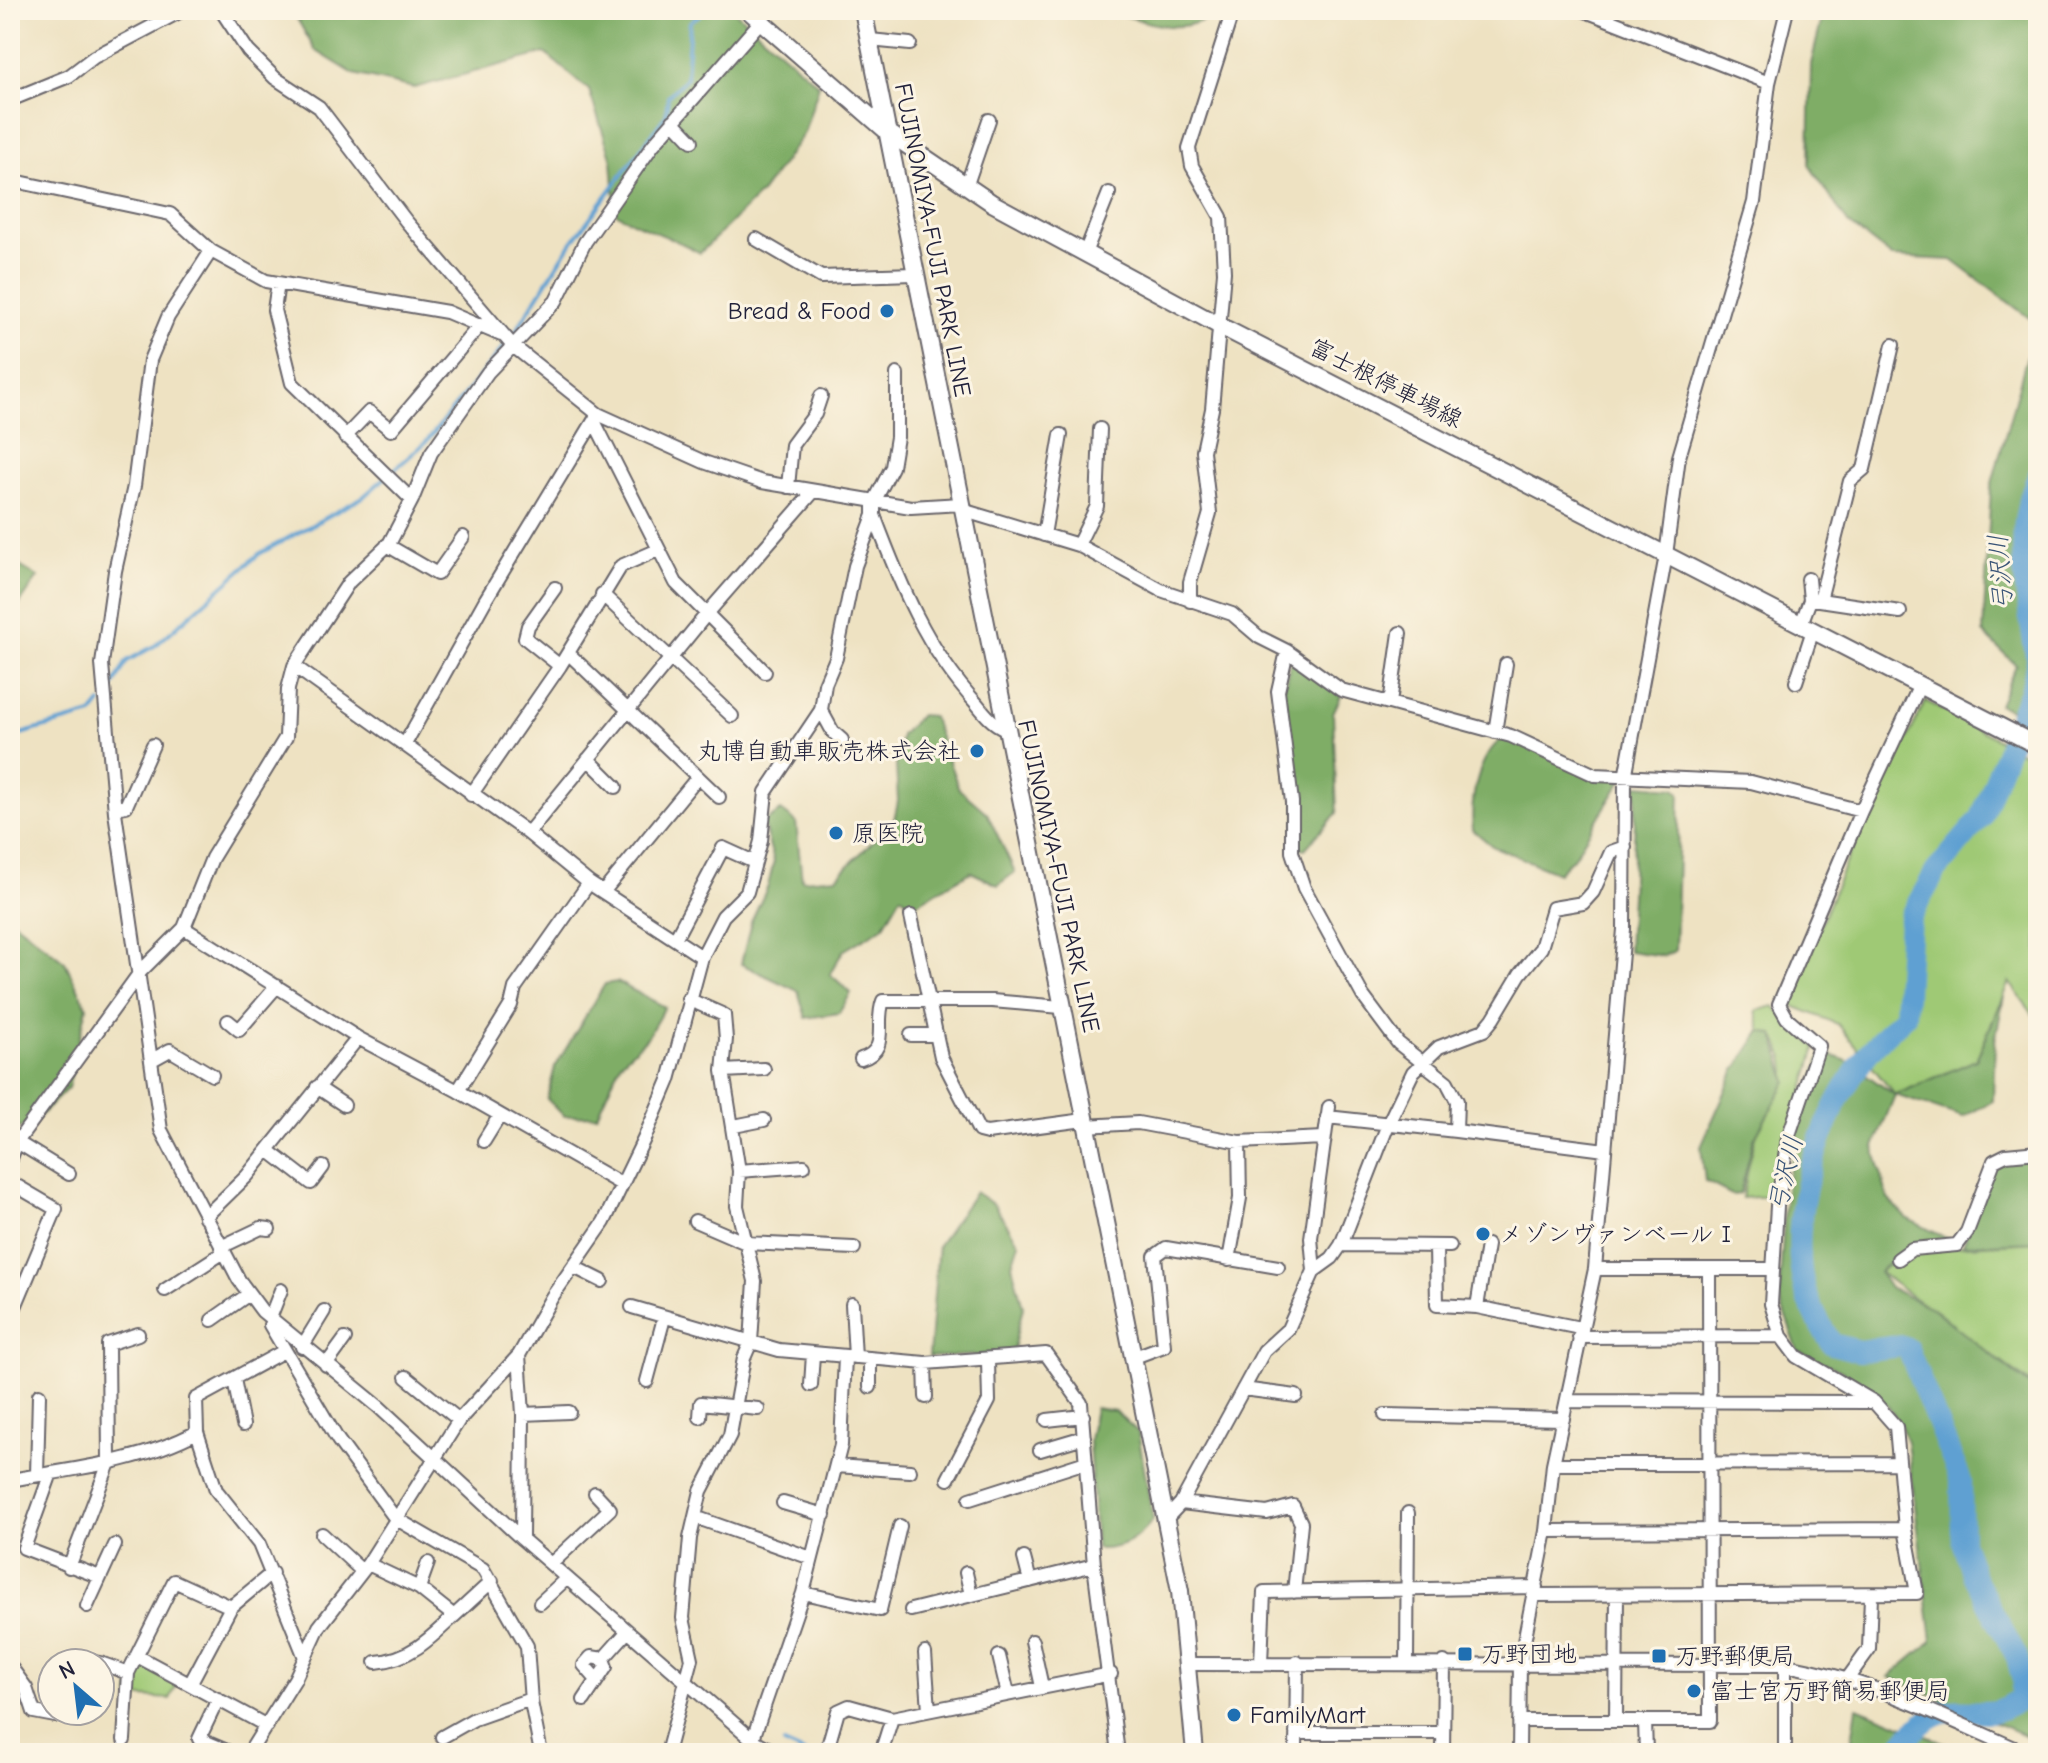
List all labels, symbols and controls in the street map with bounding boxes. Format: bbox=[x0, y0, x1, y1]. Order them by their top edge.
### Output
street label: FUJINOMIYA-FUJI PARK LINE bbox=[889, 81, 977, 399]
place label: Bread & Food bbox=[728, 297, 871, 325]
marker: Bread & Food bbox=[878, 302, 896, 320]
street label: 富士根停車場線 bbox=[1305, 332, 1467, 434]
water label: 弓沢川 bbox=[1983, 533, 2019, 613]
street label: FUJINOMIYA-FUJI PARK LINE bbox=[1012, 717, 1106, 1035]
place label: 丸博自動車販売株式会社 bbox=[697, 737, 961, 765]
marker: 丸博自動車販売株式会社 bbox=[968, 742, 986, 760]
place label: 原医院 bbox=[852, 819, 924, 847]
marker: 原医院 bbox=[827, 824, 845, 842]
water label: 弓沢川 bbox=[1763, 1133, 1809, 1215]
place label: メゾンヴァンベール I bbox=[1499, 1220, 1731, 1248]
marker: メゾンヴァンベール I bbox=[1474, 1225, 1492, 1243]
place label: 万野団地 bbox=[1481, 1640, 1577, 1668]
place label: 万野郵便局 bbox=[1675, 1642, 1795, 1670]
marker: 万野団地 bbox=[1456, 1645, 1474, 1663]
north arrow bbox=[36, 1647, 116, 1727]
marker: 万野郵便局 bbox=[1650, 1647, 1668, 1665]
text: N bbox=[55, 1655, 80, 1685]
place label: 富士宮万野簡易郵便局 bbox=[1710, 1677, 1950, 1705]
marker: 富士宮万野簡易郵便局 bbox=[1685, 1682, 1703, 1700]
place label: FamilyMart bbox=[1250, 1701, 1366, 1729]
marker: FamilyMart bbox=[1225, 1706, 1243, 1724]

